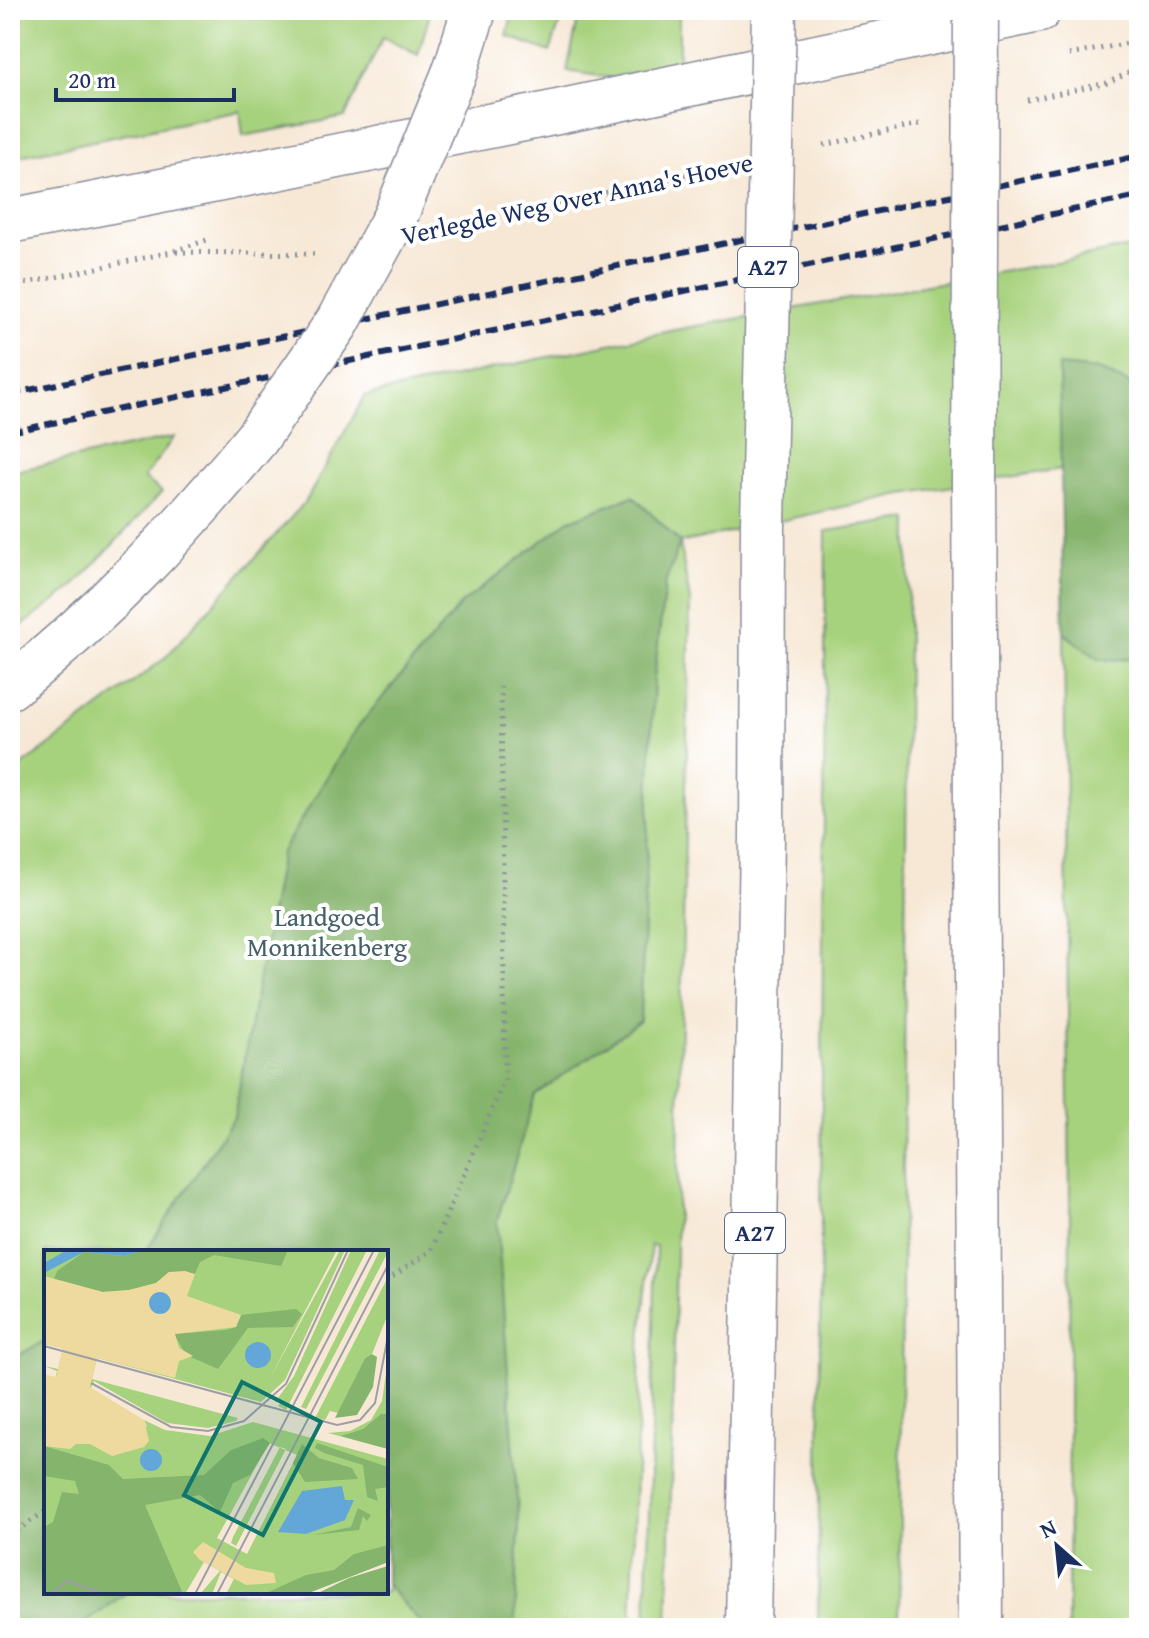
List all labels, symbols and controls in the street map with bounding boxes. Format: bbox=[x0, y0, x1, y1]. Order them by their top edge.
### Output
scale bar bbox=[56, 52, 234, 102]
text: 20 m bbox=[68, 62, 116, 97]
street label: Verlegde Weg Over Anna's Hoeve bbox=[397, 142, 756, 255]
road number: A27 bbox=[738, 247, 798, 287]
park label: Landgoed Monnikenberg bbox=[247, 897, 407, 966]
road number: A27 bbox=[725, 1213, 785, 1253]
inset map bbox=[44, 1250, 388, 1594]
north arrow bbox=[1017, 1506, 1097, 1586]
text: N bbox=[1034, 1510, 1062, 1546]

